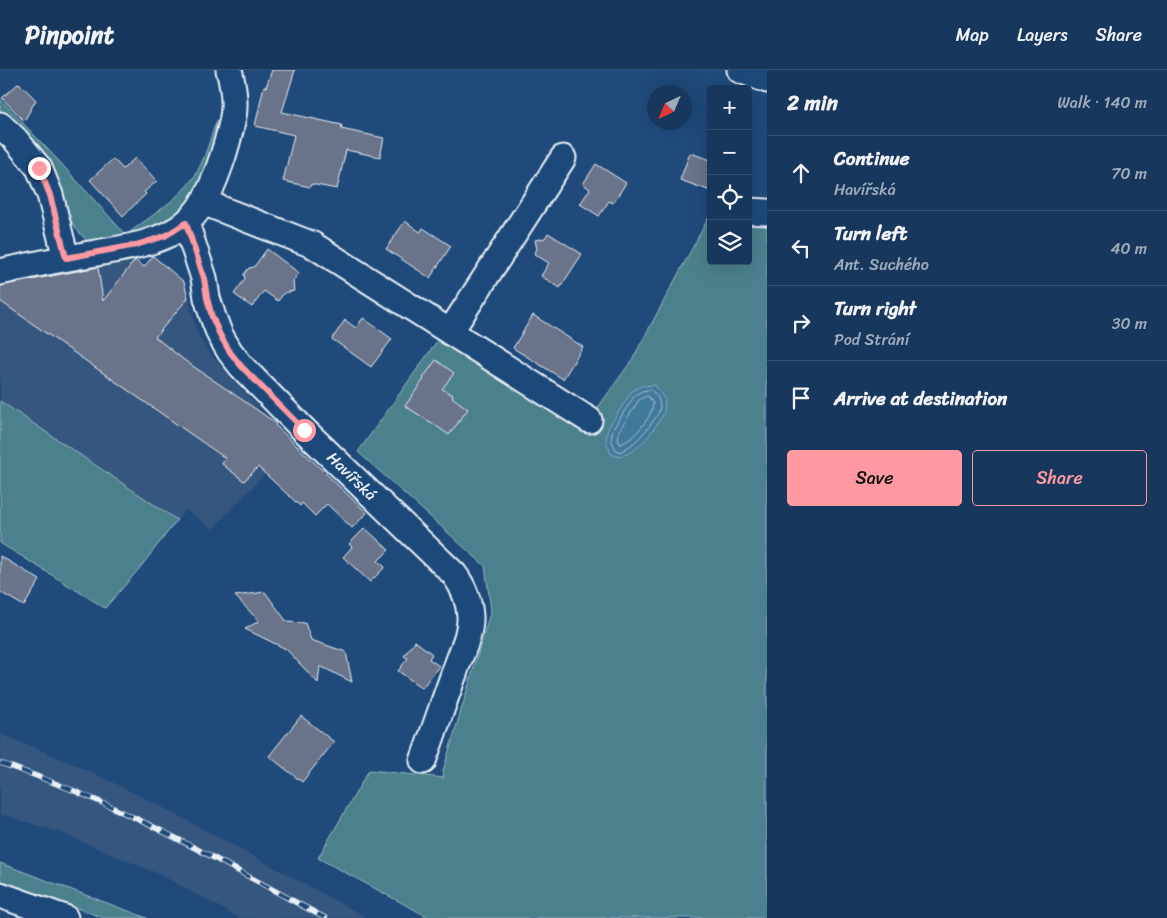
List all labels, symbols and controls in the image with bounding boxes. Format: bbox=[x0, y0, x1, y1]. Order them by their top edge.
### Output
text: Pinpoint bbox=[25, 14, 114, 56]
text: Map bbox=[956, 19, 989, 51]
text: Layers bbox=[1017, 19, 1068, 51]
text: Share bbox=[1096, 19, 1142, 51]
text: 2 min bbox=[787, 84, 838, 122]
north arrow bbox=[647, 85, 692, 130]
map controls bbox=[707, 85, 752, 265]
button: + bbox=[707, 85, 752, 130]
text: Walk · 140 m bbox=[1058, 88, 1147, 117]
button: − bbox=[707, 130, 752, 175]
text: Continue bbox=[834, 142, 910, 175]
route end bbox=[28, 157, 51, 180]
icon: ahead bbox=[787, 159, 815, 187]
text: 70 m bbox=[1111, 159, 1147, 188]
button: locate bbox=[707, 175, 752, 220]
text: Havířská bbox=[834, 175, 896, 204]
text: Turn left bbox=[834, 217, 907, 250]
button: layers bbox=[707, 220, 752, 265]
icon: left bbox=[787, 234, 815, 262]
text: 40 m bbox=[1110, 234, 1147, 263]
text: Ant. Suchého bbox=[834, 250, 929, 279]
text: Turn right bbox=[834, 292, 916, 325]
icon: right bbox=[787, 309, 815, 337]
text: 30 m bbox=[1112, 309, 1147, 338]
text: Pod Strání bbox=[834, 325, 909, 354]
text: Arrive at destination bbox=[834, 382, 1007, 415]
icon: arrive bbox=[787, 384, 815, 412]
route start bbox=[293, 419, 316, 442]
street label: Havířská bbox=[320, 444, 384, 508]
button: Save bbox=[787, 450, 962, 506]
button: Share bbox=[972, 450, 1147, 506]

